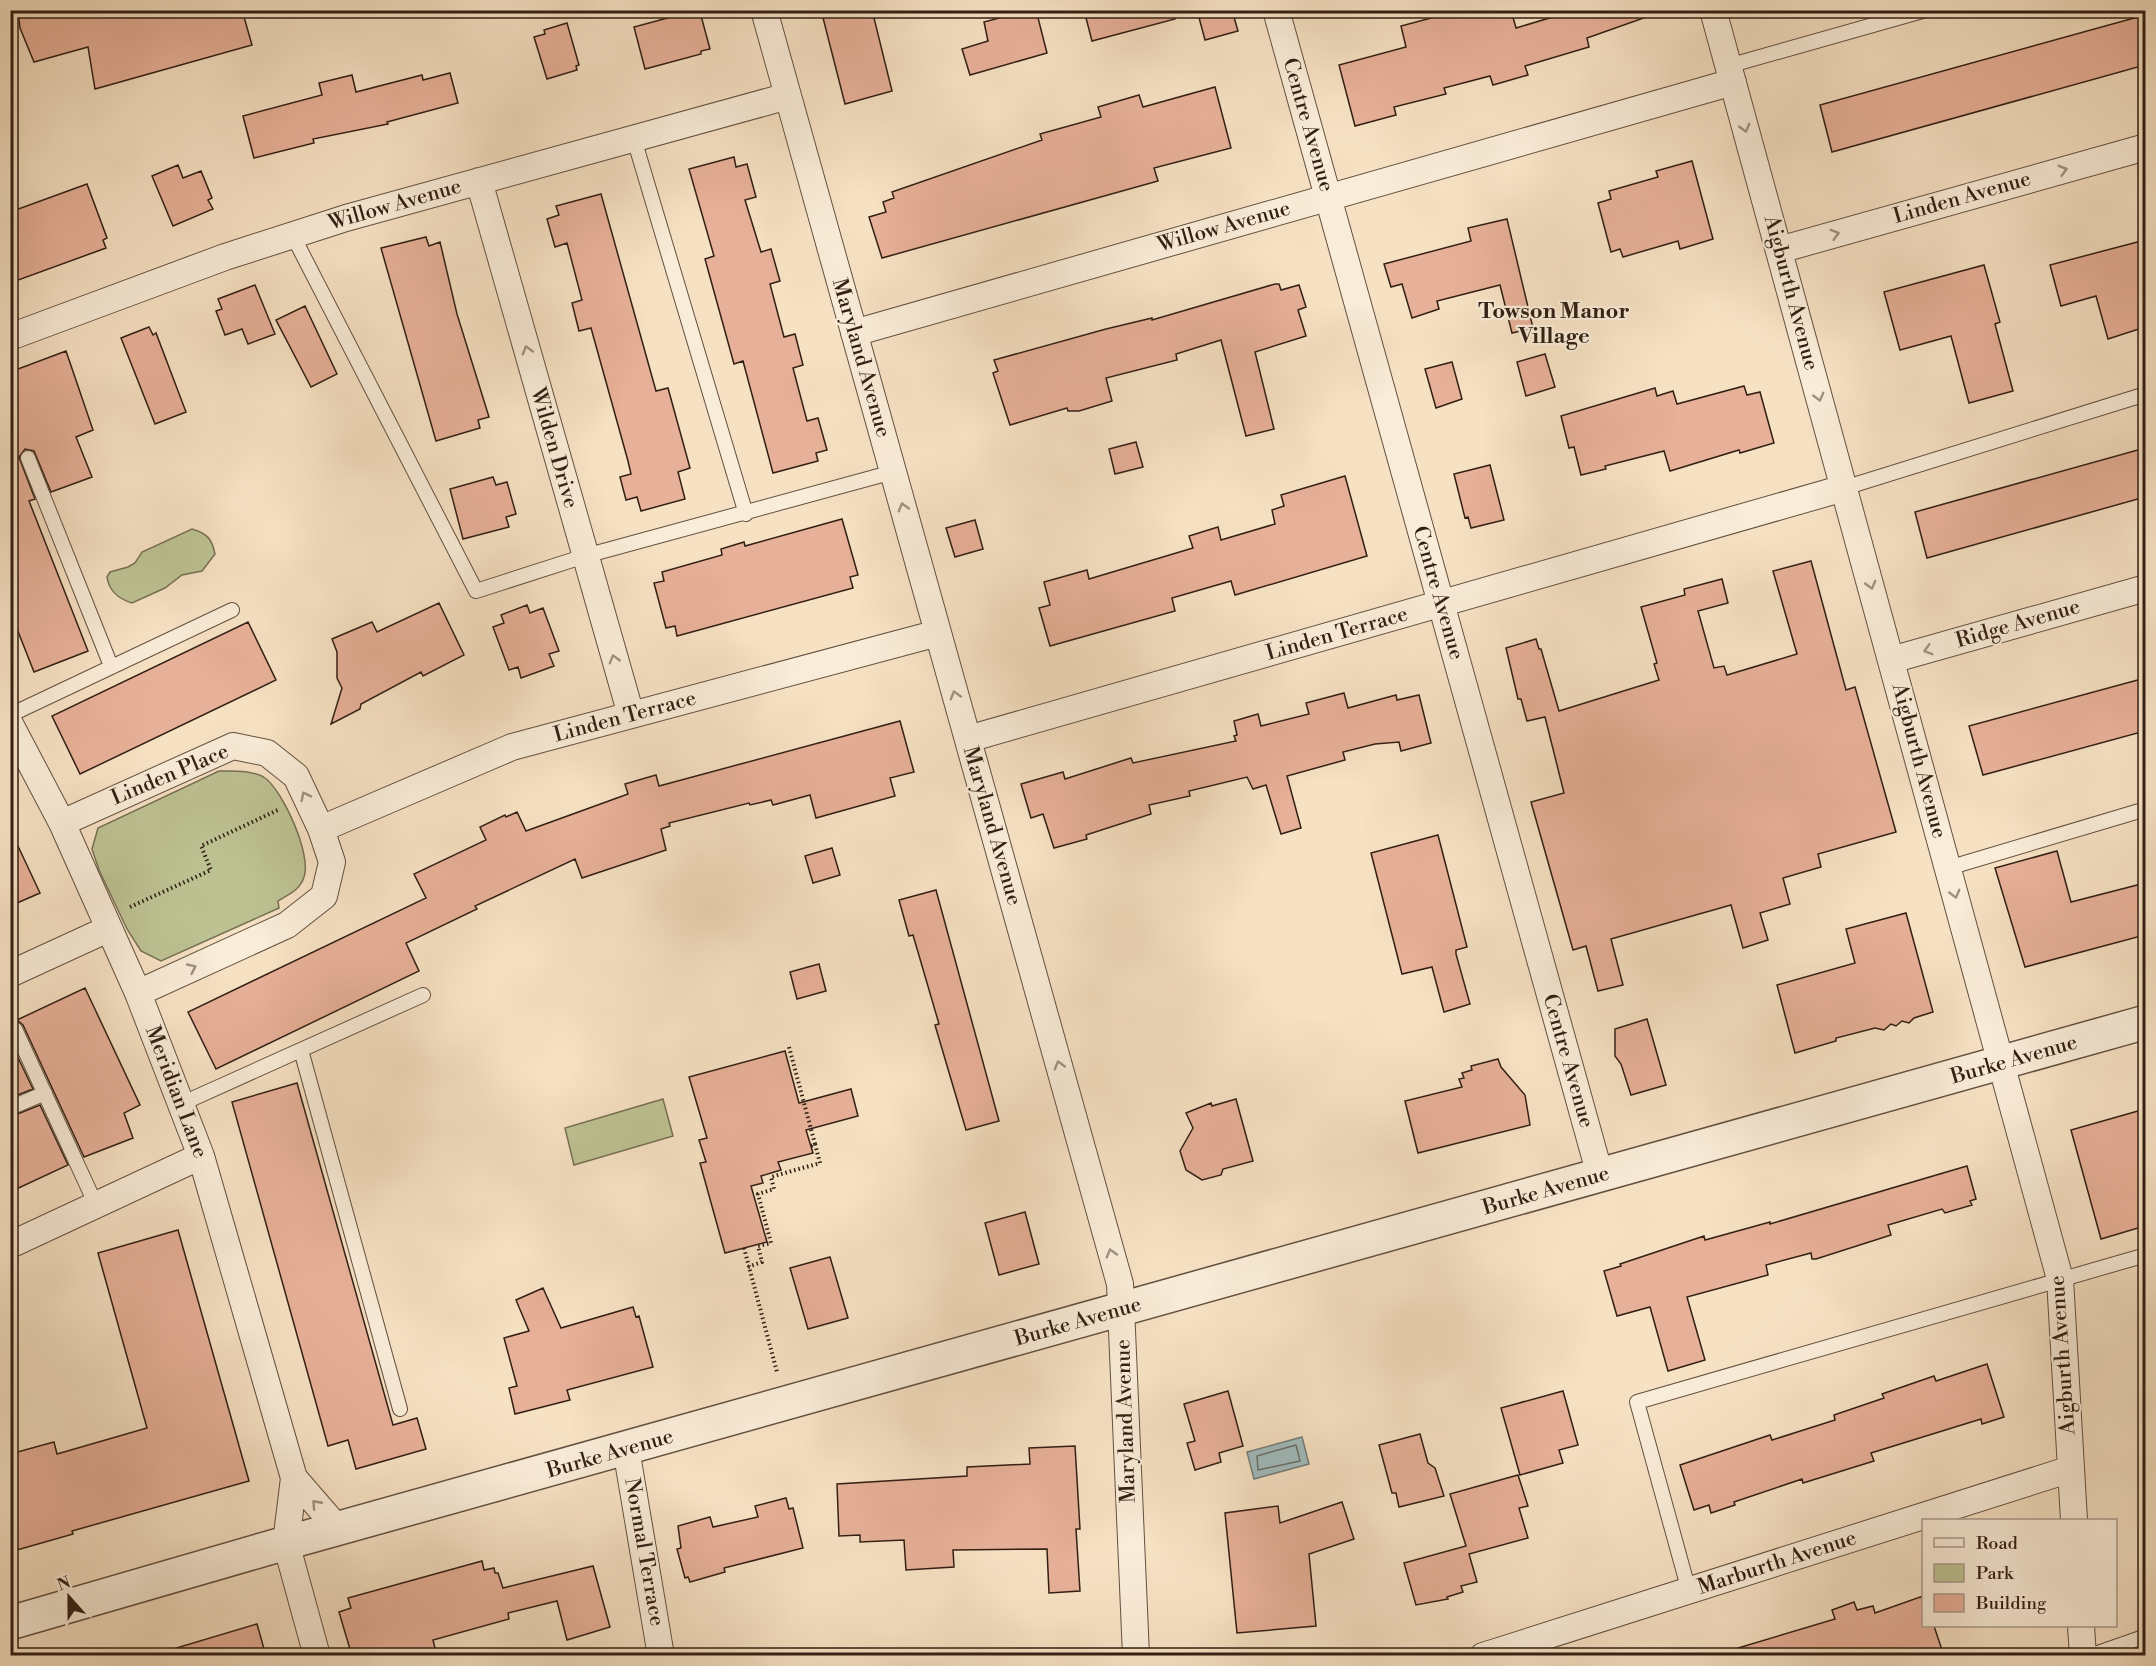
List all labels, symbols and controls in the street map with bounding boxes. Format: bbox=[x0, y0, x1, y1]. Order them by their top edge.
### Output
street label: Centre Avenue bbox=[1276, 55, 1340, 195]
one-way arrow bbox=[1738, 123, 1751, 133]
one-way arrow bbox=[2058, 165, 2068, 177]
street label: Linden Avenue bbox=[1890, 166, 2034, 230]
street label: Willow Avenue bbox=[325, 174, 464, 237]
street label: Willow Avenue bbox=[1154, 196, 1293, 259]
street label: Aigburth Avenue bbox=[1758, 212, 1824, 373]
one-way arrow bbox=[1829, 229, 1840, 241]
street label: Maryland Avenue bbox=[826, 276, 896, 440]
district label: Towson Manor Village bbox=[1478, 298, 1630, 350]
one-way arrow bbox=[521, 345, 534, 355]
street label: Wilden Drive bbox=[524, 384, 584, 511]
one-way arrow bbox=[1812, 391, 1824, 402]
one-way arrow bbox=[898, 502, 910, 513]
street label: Centre Avenue bbox=[1406, 523, 1470, 663]
one-way arrow bbox=[1863, 580, 1876, 590]
street label: Ridge Avenue bbox=[1953, 594, 2083, 654]
street label: Linden Terrace bbox=[1263, 601, 1411, 667]
one-way arrow bbox=[1923, 643, 1933, 655]
one-way arrow bbox=[609, 654, 621, 665]
street label: Aigburth Avenue bbox=[1886, 680, 1952, 841]
street label: Linden Terrace bbox=[551, 685, 699, 749]
one-way arrow bbox=[950, 690, 963, 700]
street label: Linden Place bbox=[107, 739, 233, 811]
street label: Maryland Avenue bbox=[957, 744, 1027, 908]
one-way arrow bbox=[301, 791, 313, 802]
one-way arrow bbox=[1948, 889, 1961, 899]
one-way arrow bbox=[185, 964, 196, 976]
street label: Centre Avenue bbox=[1536, 991, 1600, 1131]
street label: Meridian Lane bbox=[139, 1022, 213, 1162]
street label: Burke Avenue bbox=[1947, 1030, 2080, 1091]
one-way arrow bbox=[1053, 1060, 1066, 1070]
street label: Burke Avenue bbox=[1479, 1161, 1612, 1222]
one-way arrow bbox=[1106, 1248, 1118, 1259]
street label: Aigburth Avenue bbox=[2044, 1275, 2082, 1436]
street label: Burke Avenue bbox=[1011, 1292, 1144, 1353]
street label: Maryland Avenue bbox=[1110, 1339, 1142, 1503]
street label: Burke Avenue bbox=[543, 1424, 676, 1485]
street label: Normal Terrace bbox=[618, 1476, 670, 1628]
one-way arrow bbox=[312, 1500, 323, 1511]
legend bbox=[1922, 1519, 2117, 1627]
street label: Marburth Avenue bbox=[1694, 1525, 1860, 1601]
text: Road bbox=[1976, 1532, 2019, 1555]
text: Park bbox=[1976, 1562, 2015, 1585]
north arrow bbox=[39, 1567, 99, 1627]
text: N bbox=[54, 1572, 74, 1596]
text: Building bbox=[1975, 1592, 2047, 1615]

